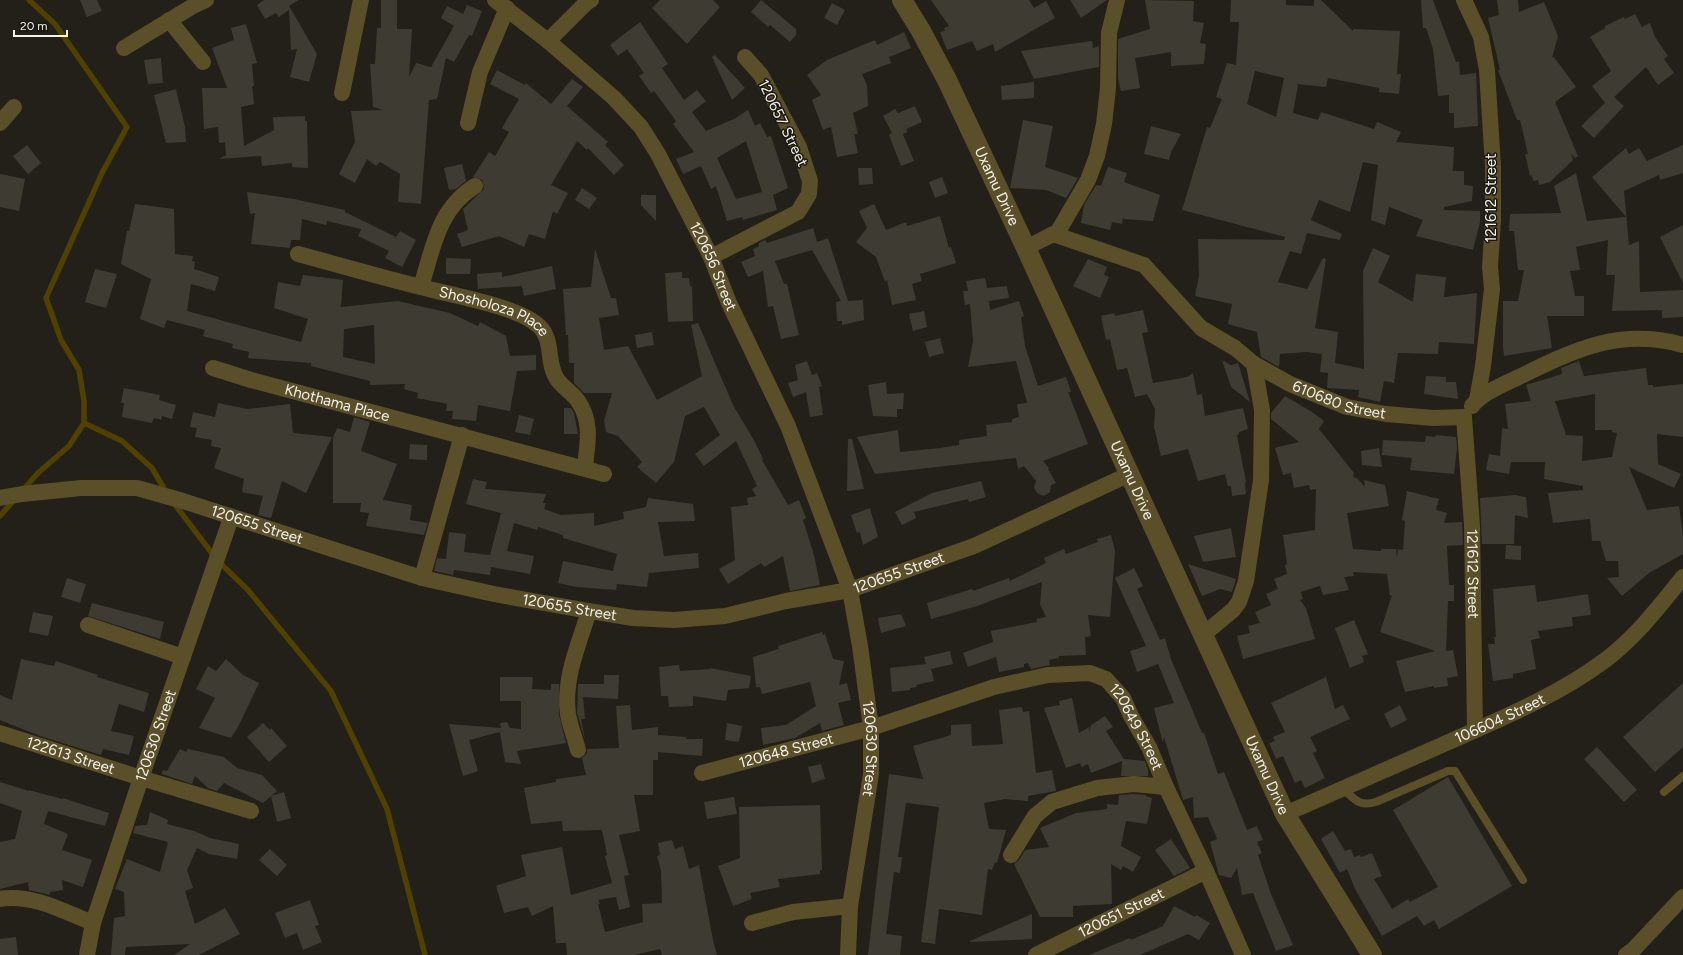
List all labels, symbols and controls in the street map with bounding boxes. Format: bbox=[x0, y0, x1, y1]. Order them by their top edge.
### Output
scale bar bbox=[14, 12, 67, 38]
text: 20 m bbox=[20, 19, 48, 33]
street label: 120657 Street bbox=[754, 76, 812, 170]
street label: Uxamu Drive bbox=[971, 144, 1023, 228]
street label: 121612 Street bbox=[1482, 153, 1500, 243]
street label: 120656 Street bbox=[685, 219, 741, 314]
street label: Shosholoza Place bbox=[437, 283, 553, 340]
street label: 610680 Street bbox=[1290, 377, 1388, 423]
street label: Khothama Place bbox=[283, 380, 392, 426]
street label: Uxamu Drive bbox=[1106, 438, 1158, 523]
street label: 120655 Street bbox=[208, 502, 305, 548]
street label: 121612 Street bbox=[1463, 529, 1482, 619]
street label: 120655 Street bbox=[851, 548, 947, 597]
street label: 120655 Street bbox=[521, 590, 618, 624]
street label: 120649 Street bbox=[1105, 680, 1167, 773]
street label: 120630 Street bbox=[131, 687, 180, 784]
street label: 106604 Street bbox=[1452, 690, 1548, 747]
street label: 120630 Street bbox=[858, 700, 880, 798]
street label: 120648 Street bbox=[737, 729, 836, 772]
street label: 122613 Street bbox=[24, 733, 117, 778]
street label: Uxamu Drive bbox=[1241, 733, 1293, 817]
street label: 120651 Street bbox=[1075, 884, 1167, 942]

